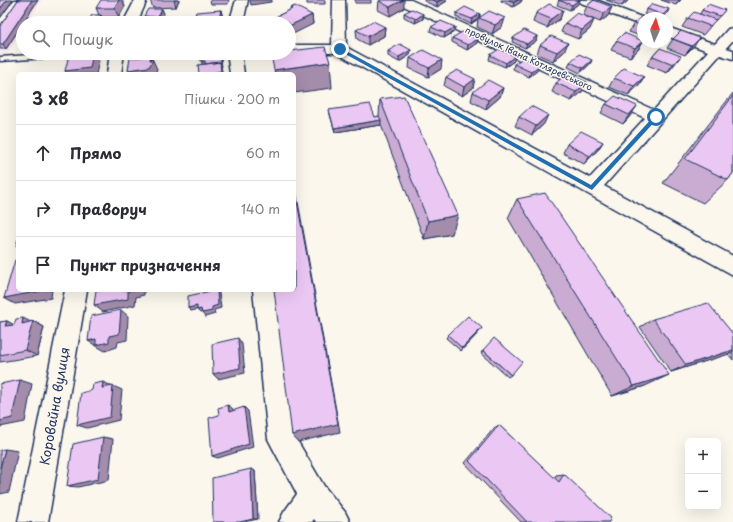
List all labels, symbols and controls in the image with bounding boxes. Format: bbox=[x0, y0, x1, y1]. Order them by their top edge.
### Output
north arrow bbox=[637, 12, 673, 48]
search box bbox=[16, 16, 296, 60]
street label: провулок Івана Котляревського bbox=[463, 22, 595, 94]
icon: search bbox=[30, 27, 52, 49]
text: Пошук bbox=[62, 27, 113, 50]
route end bbox=[331, 40, 349, 58]
text: 3 хв bbox=[32, 85, 68, 111]
text: Пішки · 200 m bbox=[184, 89, 280, 108]
route start bbox=[647, 108, 665, 126]
text: Прямо bbox=[70, 141, 121, 164]
icon: ahead bbox=[32, 142, 54, 164]
text: 60 m bbox=[246, 143, 280, 162]
text: Праворуч bbox=[70, 197, 147, 220]
icon: right bbox=[32, 198, 54, 220]
text: 140 m bbox=[241, 199, 280, 218]
text: Пункт призначення bbox=[70, 253, 221, 276]
icon: arrive bbox=[32, 254, 54, 276]
street label: Коровайна вулиця bbox=[34, 345, 74, 467]
map controls bbox=[685, 438, 721, 510]
button: + bbox=[685, 438, 721, 474]
button: − bbox=[685, 474, 721, 510]

